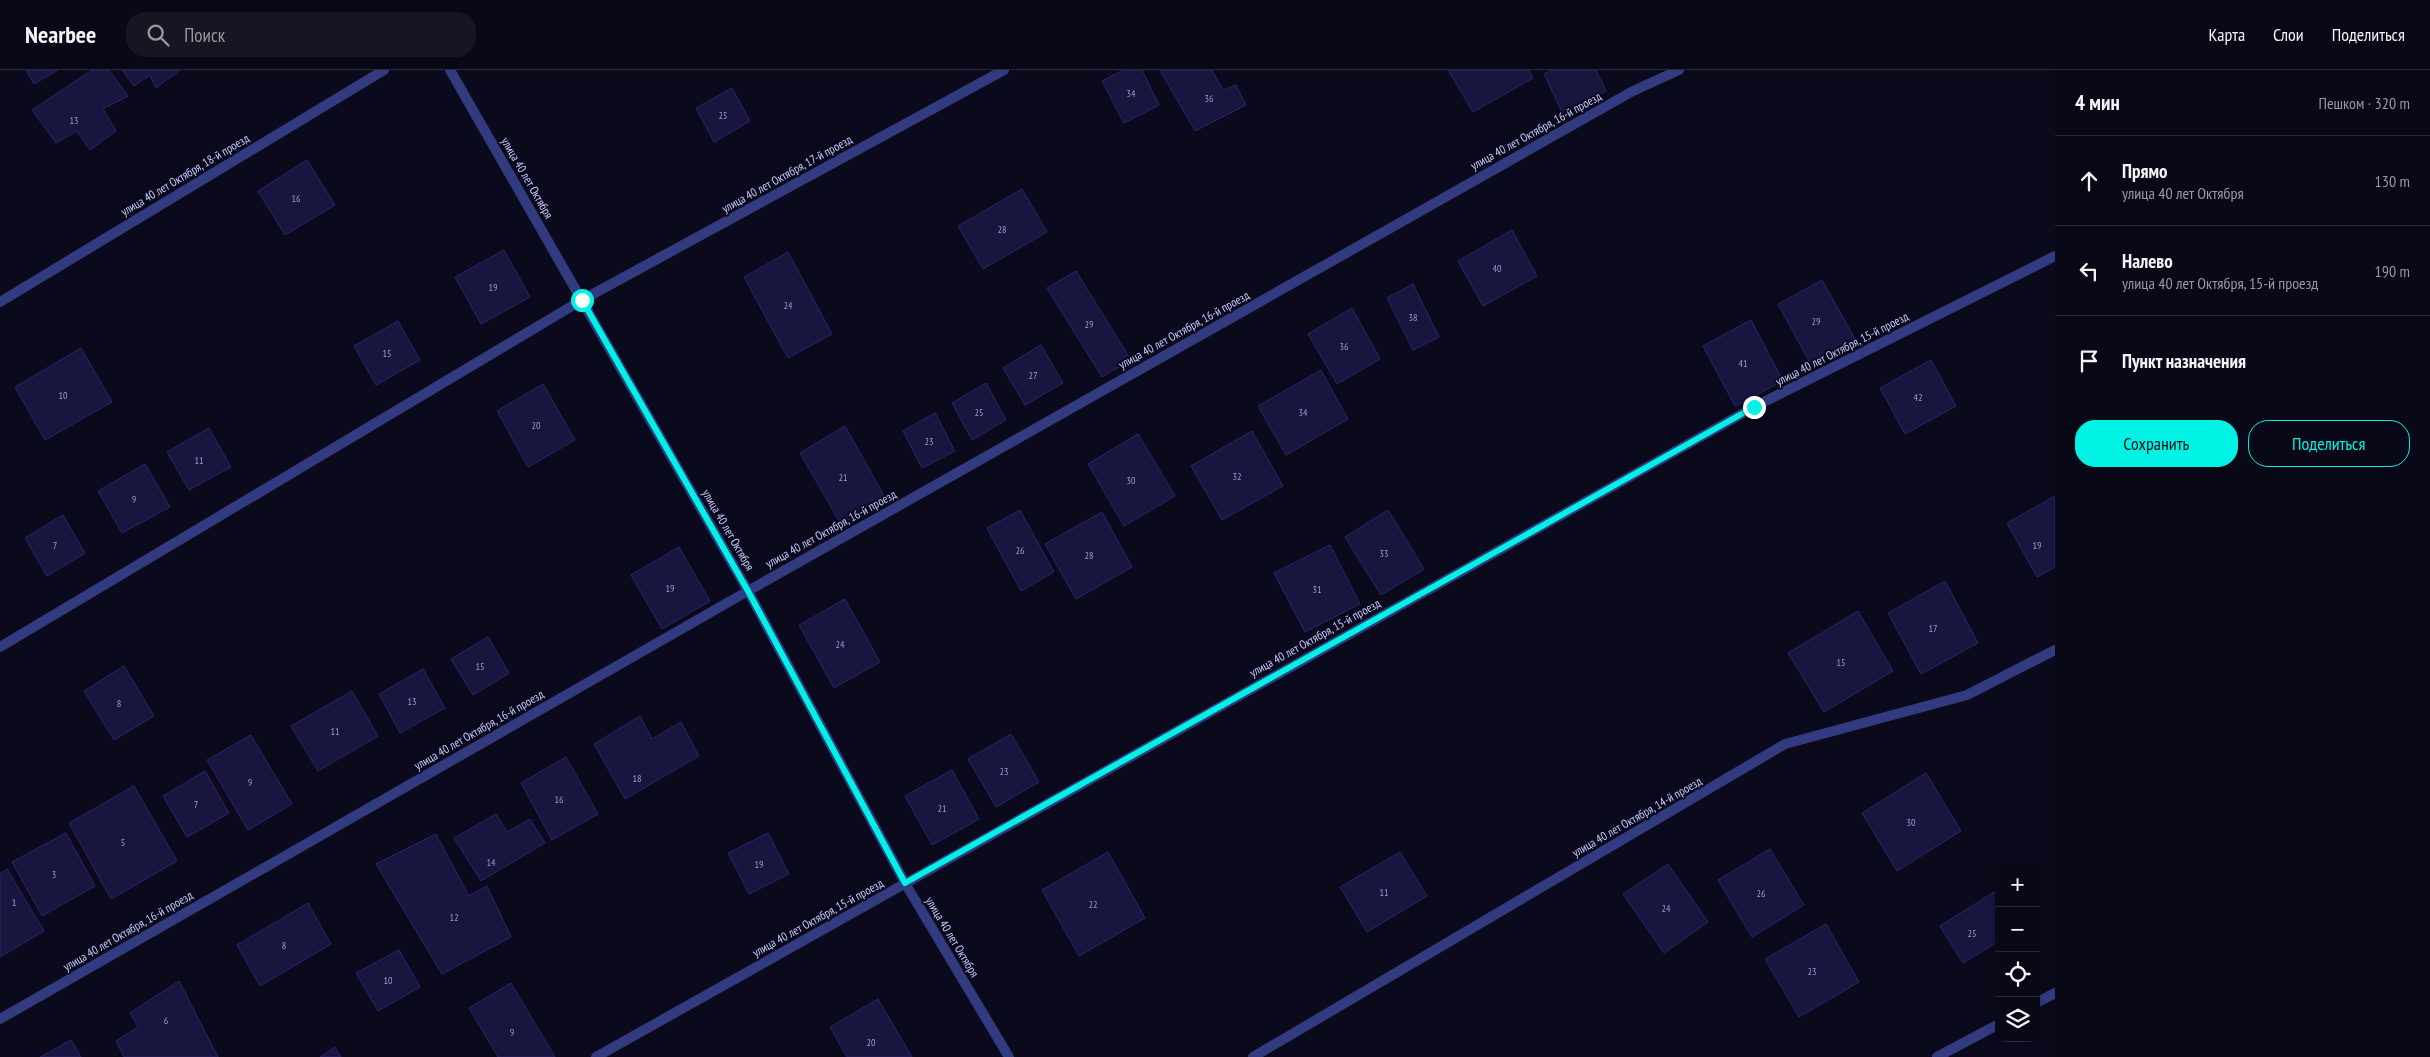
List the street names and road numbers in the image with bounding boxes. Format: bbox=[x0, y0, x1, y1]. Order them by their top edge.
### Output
street label: улица 40 лет Октября, 16-й проезд bbox=[1468, 88, 1604, 173]
street label: улица 40 лет Октября, 18-й проезд bbox=[118, 130, 252, 219]
street label: улица 40 лет Октября, 17-й проезд bbox=[719, 131, 855, 216]
street label: улица 40 лет Октября bbox=[498, 135, 557, 221]
street label: улица 40 лет Октября, 16-й проезд bbox=[1116, 287, 1252, 372]
street label: улица 40 лет Октября, 15-й проезд bbox=[1773, 308, 1911, 389]
street label: улица 40 лет Октября, 16-й проезд bbox=[763, 486, 899, 571]
street label: улица 40 лет Октября bbox=[699, 487, 758, 573]
street label: улица 40 лет Октября, 15-й проезд bbox=[1247, 595, 1383, 680]
street label: улица 40 лет Октября, 16-й проезд bbox=[411, 686, 547, 773]
street label: улица 40 лет Октября, 14-й проезд bbox=[1569, 773, 1705, 860]
street label: улица 40 лет Октября, 15-й проезд bbox=[750, 875, 886, 960]
street label: улица 40 лет Октября, 16-й проезд bbox=[60, 887, 196, 974]
street label: улица 40 лет Октября bbox=[923, 894, 983, 980]

